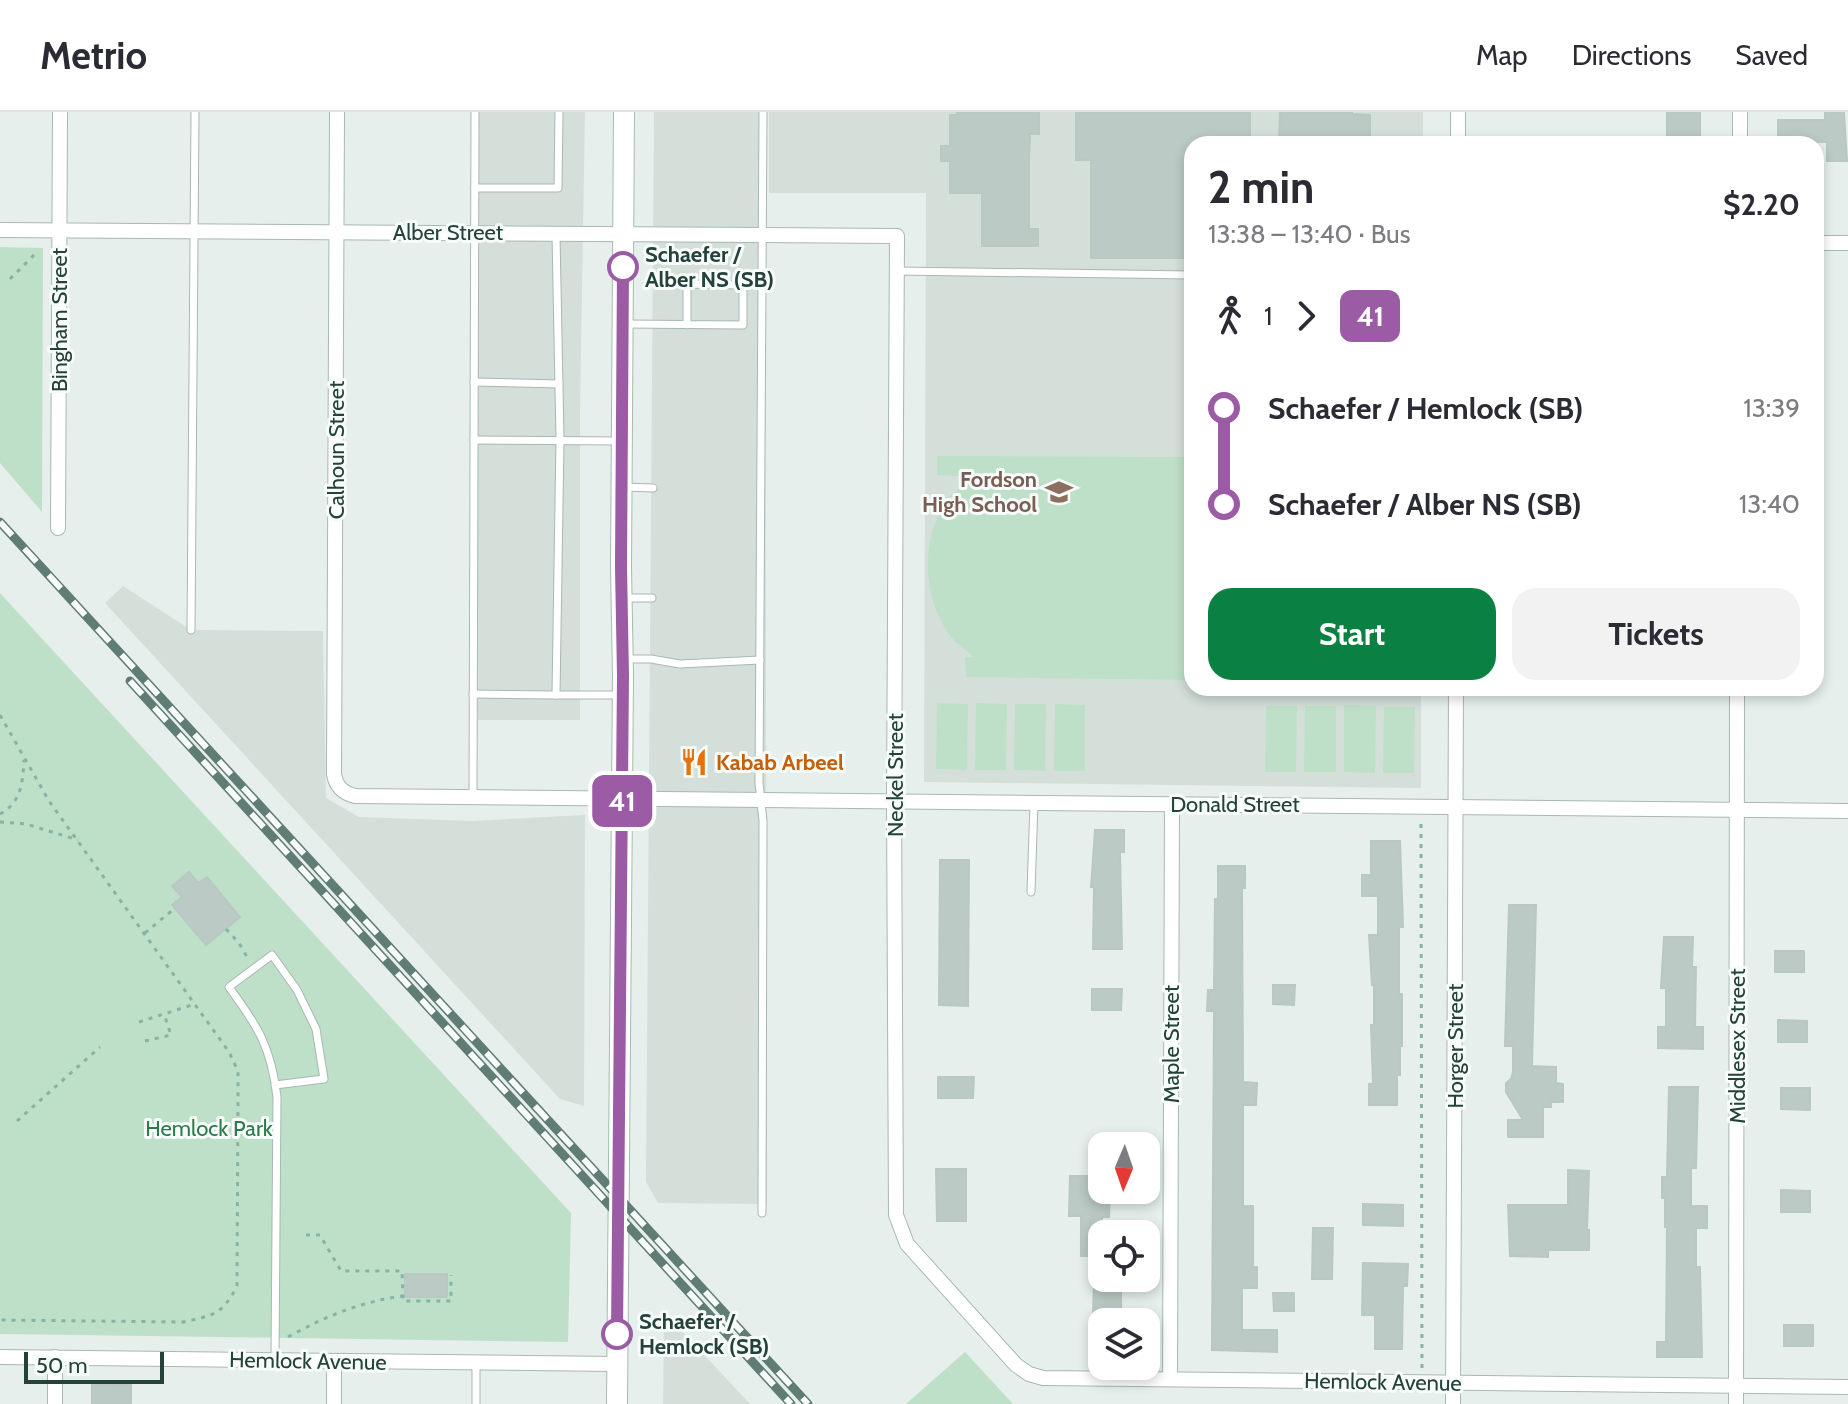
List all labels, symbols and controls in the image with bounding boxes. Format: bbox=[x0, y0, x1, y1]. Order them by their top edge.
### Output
text: Metrio bbox=[40, 32, 147, 79]
text: Map bbox=[1476, 38, 1528, 72]
text: Directions bbox=[1572, 38, 1691, 72]
text: Saved bbox=[1735, 38, 1808, 72]
text: 2 min bbox=[1208, 161, 1314, 214]
text: $2.20 bbox=[1723, 186, 1800, 223]
text: 13:38 – 13:40 · Bus bbox=[1208, 218, 1410, 250]
street label: Alber Street bbox=[393, 219, 504, 246]
place label: Schaefer / Alber NS (SB) bbox=[645, 241, 774, 293]
street label: Bingham Street bbox=[46, 247, 73, 392]
marker: Schaefer / Alber NS (SB) bbox=[608, 252, 638, 282]
icon: walk bbox=[1208, 294, 1252, 338]
icon: forward bbox=[1284, 294, 1328, 338]
text: 41 bbox=[1356, 299, 1384, 333]
text: 1 bbox=[1264, 300, 1272, 332]
street label: Calhoun Street bbox=[323, 380, 350, 519]
text: Schaefer / Hemlock (SB) bbox=[1268, 390, 1583, 427]
text: 13:39 bbox=[1743, 392, 1800, 424]
place label: Fordson High School bbox=[922, 466, 1037, 518]
school or university icon: Fordson High School bbox=[1044, 477, 1074, 507]
text: Schaefer / Alber NS (SB) bbox=[1268, 486, 1582, 523]
text: 13:40 bbox=[1739, 488, 1800, 520]
button: Start bbox=[1208, 588, 1496, 680]
button: Tickets bbox=[1512, 588, 1800, 680]
street label: Neckel Street bbox=[882, 713, 909, 837]
restaurant icon: Kabab Arbeel bbox=[679, 747, 709, 777]
place label: Kabab Arbeel bbox=[716, 749, 844, 776]
line badge: 41 bbox=[586, 775, 658, 827]
text: 41 bbox=[608, 784, 636, 818]
street label: Donald Street bbox=[1170, 791, 1300, 818]
street label: Middlesex Street bbox=[1724, 968, 1751, 1124]
street label: Horger Street bbox=[1442, 983, 1469, 1108]
street label: Maple Street bbox=[1158, 984, 1185, 1103]
park label: Hemlock Park bbox=[145, 1115, 273, 1142]
north arrow bbox=[1088, 1132, 1160, 1204]
map controls bbox=[1088, 1132, 1160, 1380]
button: locate bbox=[1088, 1220, 1160, 1292]
place label: Schaefer / Hemlock (SB) bbox=[639, 1308, 769, 1360]
button: layers bbox=[1088, 1308, 1160, 1380]
marker: Schaefer / Hemlock (SB) bbox=[602, 1319, 632, 1349]
street label: Hemlock Avenue bbox=[229, 1346, 387, 1376]
scale bar bbox=[24, 1348, 164, 1384]
text: 50 m bbox=[36, 1352, 88, 1379]
street label: Hemlock Avenue bbox=[1304, 1367, 1462, 1397]

